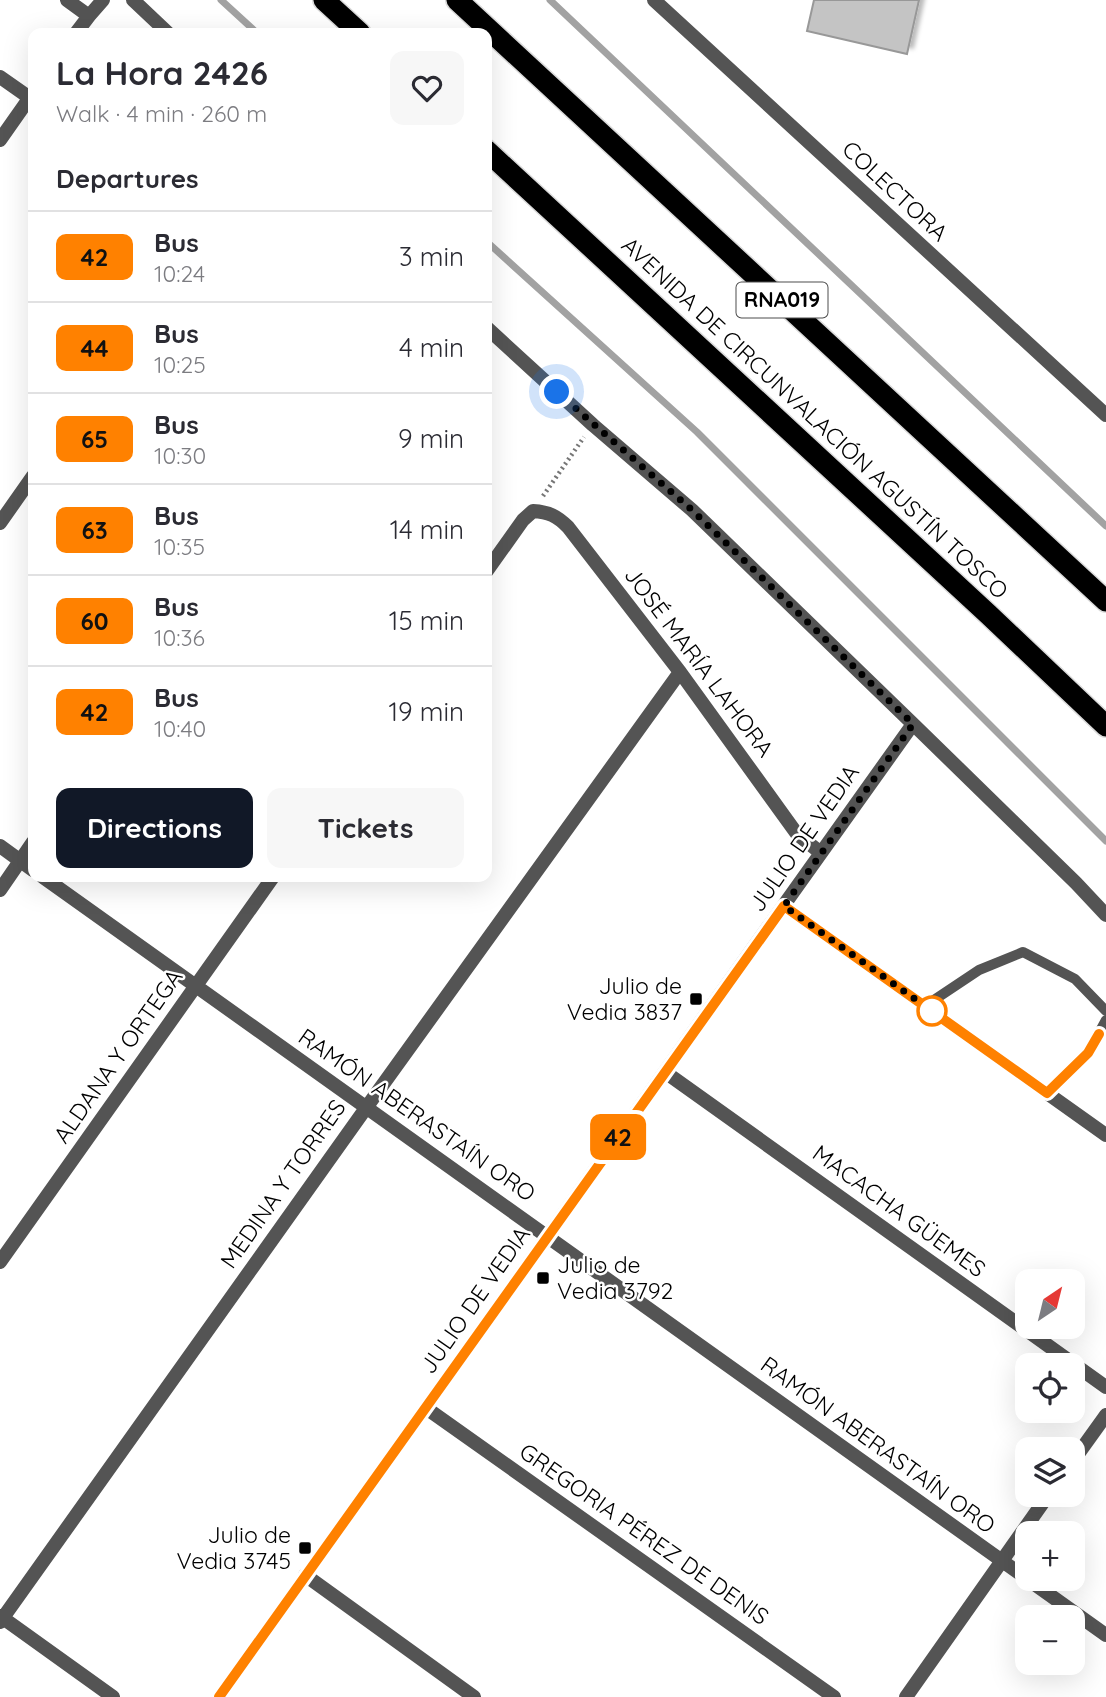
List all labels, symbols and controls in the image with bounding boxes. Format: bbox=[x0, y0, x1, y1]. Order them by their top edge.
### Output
button: heart bbox=[390, 51, 464, 125]
text: La Hora 2426 bbox=[56, 52, 268, 93]
text: Walk · 4 min · 260 m bbox=[56, 99, 267, 128]
street label: COLECTORA bbox=[836, 134, 954, 247]
text: Departures bbox=[56, 162, 199, 195]
text: Bus bbox=[154, 226, 199, 259]
street label: AVENIDA DE CIRCUNVALACIÓN AGUSTÍN TOSCO bbox=[616, 230, 1015, 605]
text: 3 min bbox=[399, 240, 464, 273]
text: 42 bbox=[81, 242, 108, 272]
text: 10:24 bbox=[154, 259, 205, 288]
road number: RNA019 bbox=[736, 282, 828, 318]
text: Bus bbox=[154, 317, 199, 350]
text: 4 min bbox=[399, 331, 464, 364]
text: 44 bbox=[80, 333, 109, 363]
text: 10:25 bbox=[154, 350, 206, 379]
your location bbox=[539, 374, 574, 409]
text: Bus bbox=[154, 408, 199, 441]
text: 9 min bbox=[398, 422, 464, 455]
text: 65 bbox=[81, 424, 108, 454]
text: 10:30 bbox=[154, 441, 206, 470]
text: Bus bbox=[154, 499, 199, 532]
text: 14 min bbox=[390, 513, 464, 546]
text: 63 bbox=[81, 515, 108, 545]
text: 10:35 bbox=[154, 532, 205, 561]
street label: JOSÉ MARÍA LAHORA bbox=[618, 561, 781, 763]
text: Bus bbox=[154, 590, 199, 623]
text: 15 min bbox=[389, 604, 464, 637]
text: 60 bbox=[80, 606, 109, 636]
text: 10:36 bbox=[154, 623, 205, 652]
text: Bus bbox=[154, 681, 199, 714]
text: 19 min bbox=[388, 695, 464, 728]
text: 42 bbox=[81, 697, 108, 727]
text: 10:40 bbox=[154, 714, 206, 743]
street label: JULIO DE VEDIA bbox=[742, 759, 865, 917]
button: Directions bbox=[56, 788, 253, 868]
button: Tickets bbox=[267, 788, 464, 868]
street label: ALDANA Y ORTEGA bbox=[47, 963, 189, 1148]
place label: Julio de Vedia 3837 bbox=[567, 971, 682, 1026]
marker: Julio de Vedia 3837 bbox=[688, 991, 704, 1007]
unlabelled marker bbox=[917, 996, 947, 1026]
street label: RAMÓN ABERASTAÍN ORO bbox=[293, 1022, 541, 1208]
street label: MEDINA Y TORRES bbox=[214, 1094, 352, 1274]
line badge: 42 bbox=[586, 1114, 650, 1160]
text: 42 bbox=[604, 1122, 632, 1152]
street label: MACACHA GÜEMES bbox=[807, 1138, 991, 1283]
street label: JULIO DE VEDIA bbox=[413, 1221, 536, 1379]
place label: Julio de Vedia 3792 bbox=[557, 1250, 673, 1305]
north arrow bbox=[1015, 1269, 1085, 1339]
map controls bbox=[1015, 1269, 1085, 1675]
marker: Julio de Vedia 3792 bbox=[535, 1270, 551, 1286]
street label: RAMÓN ABERASTAÍN ORO bbox=[755, 1350, 1001, 1539]
button: locate bbox=[1015, 1353, 1085, 1423]
street label: GREGORIA PÉREZ DE DENIS bbox=[514, 1436, 775, 1631]
button: layers bbox=[1015, 1437, 1085, 1507]
place label: Julio de Vedia 3745 bbox=[176, 1520, 291, 1575]
button: + bbox=[1015, 1521, 1085, 1591]
marker: Julio de Vedia 3745 bbox=[297, 1540, 313, 1556]
button: − bbox=[1015, 1605, 1085, 1675]

